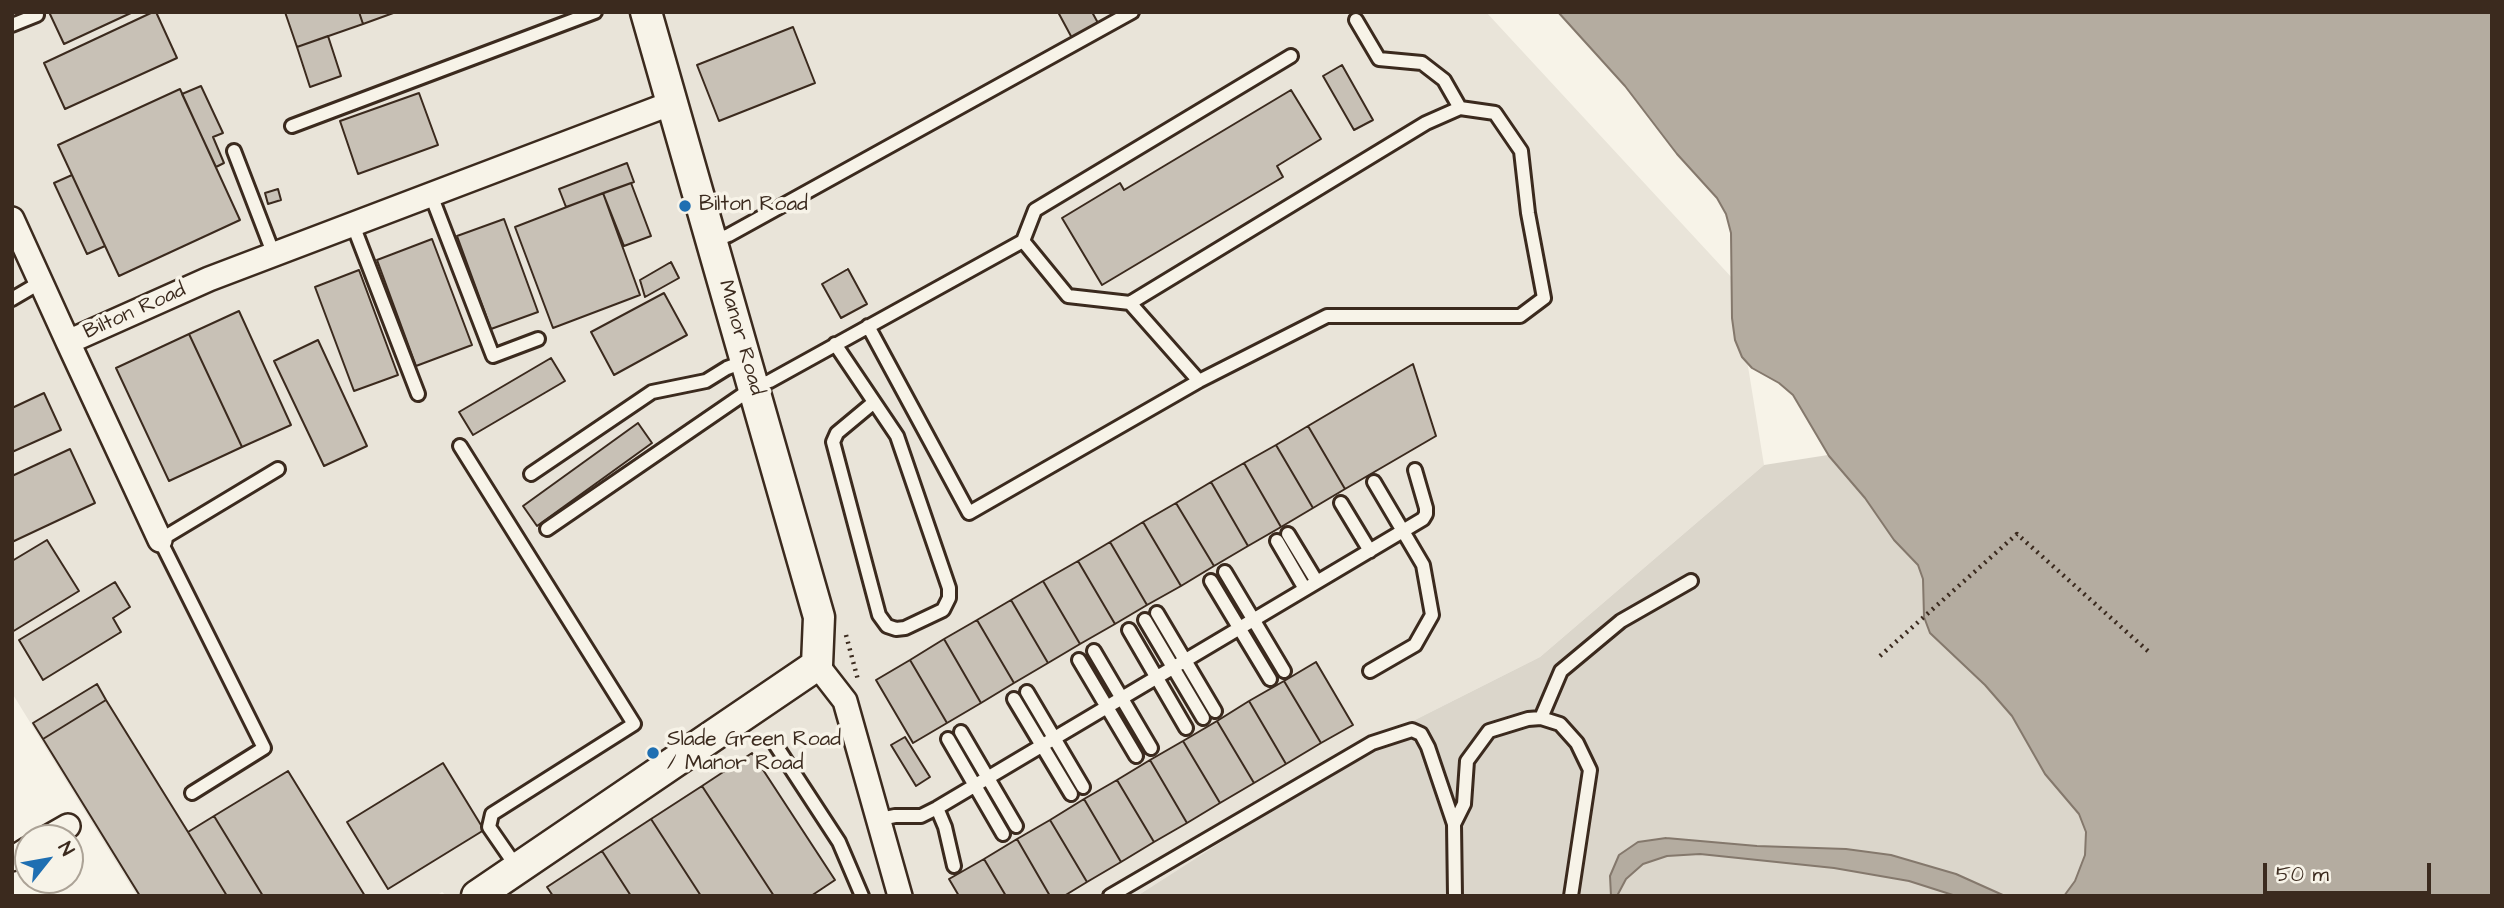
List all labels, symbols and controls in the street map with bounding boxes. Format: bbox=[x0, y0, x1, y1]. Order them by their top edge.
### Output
place label: Bilton Road bbox=[699, 193, 808, 219]
marker: Bilton Road bbox=[677, 198, 693, 214]
street label: Bilton Road bbox=[80, 278, 190, 346]
street label: Manor Road bbox=[712, 278, 768, 398]
place label: Slade Green Road / Manor Road bbox=[667, 728, 841, 778]
marker: Slade Green Road / Manor Road bbox=[645, 745, 661, 761]
north arrow bbox=[14, 824, 84, 894]
text: N bbox=[51, 837, 80, 861]
scale bar bbox=[2266, 848, 2434, 892]
text: 50 m bbox=[2276, 860, 2329, 889]

